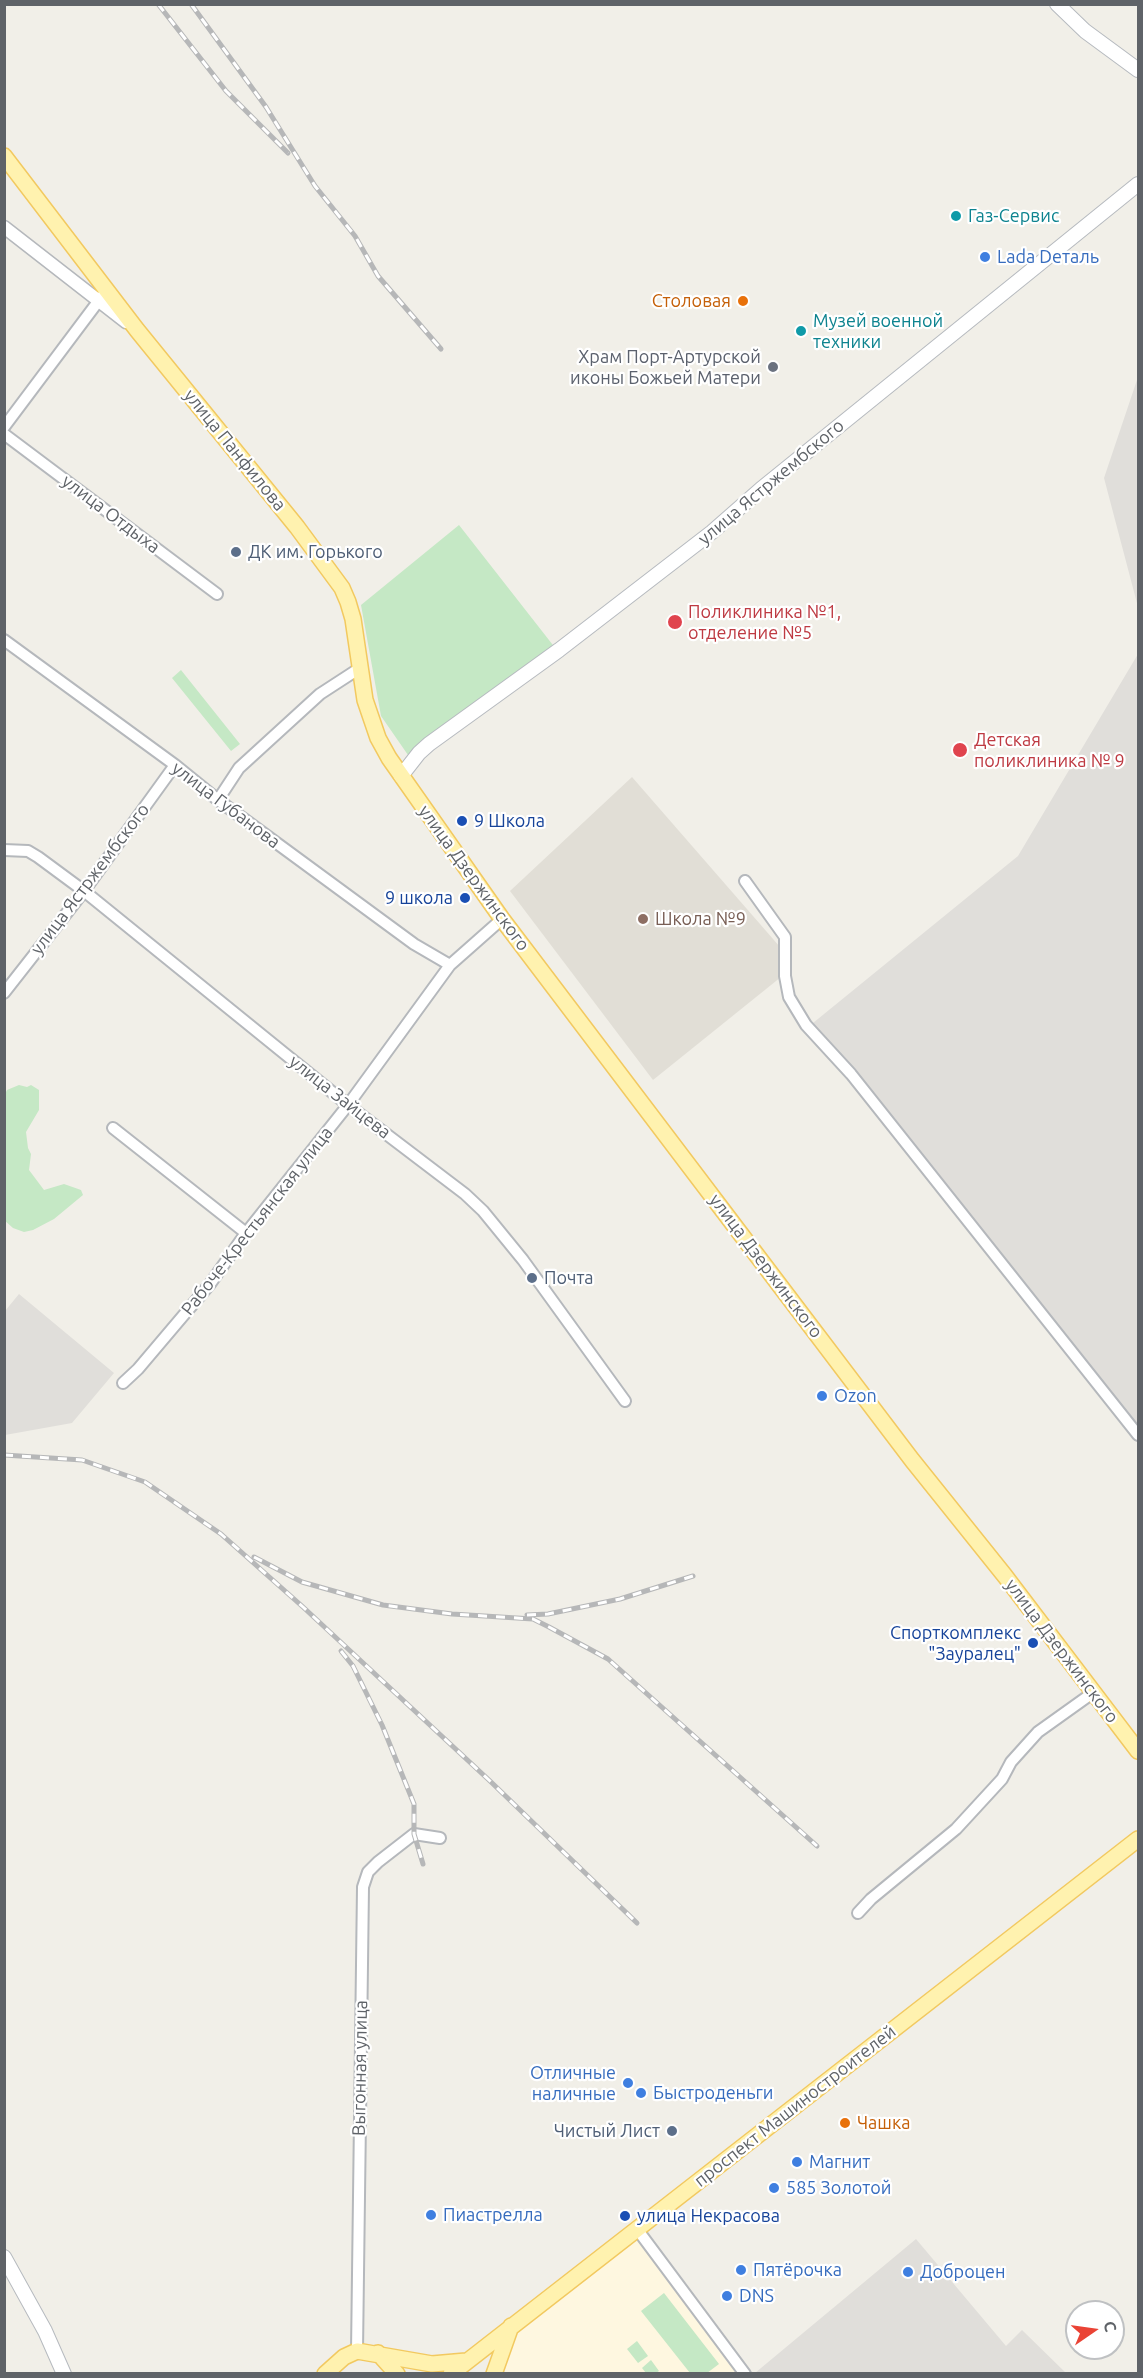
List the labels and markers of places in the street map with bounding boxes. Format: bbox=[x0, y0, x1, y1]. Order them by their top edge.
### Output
place label: Газ-Сервис bbox=[968, 205, 1059, 227]
marker: Газ-Сервис bbox=[949, 209, 963, 223]
place label: Lada Dеталь bbox=[997, 246, 1099, 268]
marker: Lada Dеталь bbox=[978, 250, 992, 264]
place label: Столовая bbox=[652, 290, 731, 312]
marker: Столовая bbox=[736, 294, 750, 308]
place label: Музей военной техники bbox=[813, 310, 943, 352]
marker: Музей военной техники bbox=[794, 324, 808, 338]
place label: Храм Порт-Артурской иконы Божьей Матери bbox=[570, 346, 761, 388]
marker: Храм Порт-Артурской иконы Божьей Матери bbox=[766, 360, 780, 374]
place label: ДК им. Горького bbox=[248, 541, 383, 563]
marker: ДК им. Горького bbox=[229, 545, 243, 559]
place label: Поликлиника №1, отделение №5 bbox=[688, 601, 841, 644]
marker: Поликлиника №1, отделение №5 bbox=[666, 613, 684, 631]
place label: Детская поликлиника № 9 bbox=[974, 729, 1125, 771]
marker: Детская поликлиника № 9 bbox=[951, 741, 969, 759]
place label: 9 Школа bbox=[474, 810, 545, 832]
marker: 9 Школа bbox=[455, 814, 469, 828]
place label: 9 школа bbox=[385, 887, 453, 909]
marker: 9 школа bbox=[458, 891, 472, 905]
place label: Школа №9 bbox=[655, 908, 746, 930]
marker: Школа №9 bbox=[636, 912, 650, 926]
place label: Почта bbox=[544, 1267, 594, 1289]
marker: Почта bbox=[525, 1271, 539, 1285]
place label: Ozon bbox=[834, 1385, 877, 1407]
marker: Ozon bbox=[815, 1389, 829, 1403]
place label: Спорткомплекс "Зауралец" bbox=[890, 1622, 1021, 1664]
marker: Спорткомплекс "Зауралец" bbox=[1026, 1636, 1040, 1650]
place label: Отличные наличные bbox=[530, 2062, 616, 2104]
marker: Отличные наличные bbox=[621, 2076, 635, 2090]
place label: Быстроденьги bbox=[653, 2082, 773, 2104]
marker: Быстроденьги bbox=[634, 2086, 648, 2100]
place label: Чашка bbox=[857, 2112, 910, 2134]
marker: Чашка bbox=[838, 2116, 852, 2130]
place label: Чистый Лист bbox=[554, 2120, 660, 2142]
marker: Чистый Лист bbox=[665, 2124, 679, 2138]
place label: Магнит bbox=[809, 2151, 870, 2173]
marker: Магнит bbox=[790, 2155, 804, 2169]
place label: 585 Золотой bbox=[786, 2177, 891, 2199]
marker: 585 Золотой bbox=[767, 2181, 781, 2195]
place label: Пиастрелла bbox=[443, 2204, 543, 2226]
place label: улица Некрасова bbox=[637, 2205, 780, 2227]
marker: Пиастрелла bbox=[424, 2208, 438, 2222]
marker: улица Некрасова bbox=[618, 2209, 632, 2223]
place label: Пятёрочка bbox=[753, 2259, 842, 2281]
place label: Доброцен bbox=[920, 2261, 1006, 2283]
marker: Пятёрочка bbox=[734, 2263, 748, 2277]
marker: Доброцен bbox=[901, 2265, 915, 2279]
place label: DNS bbox=[739, 2285, 774, 2307]
marker: DNS bbox=[720, 2289, 734, 2303]

